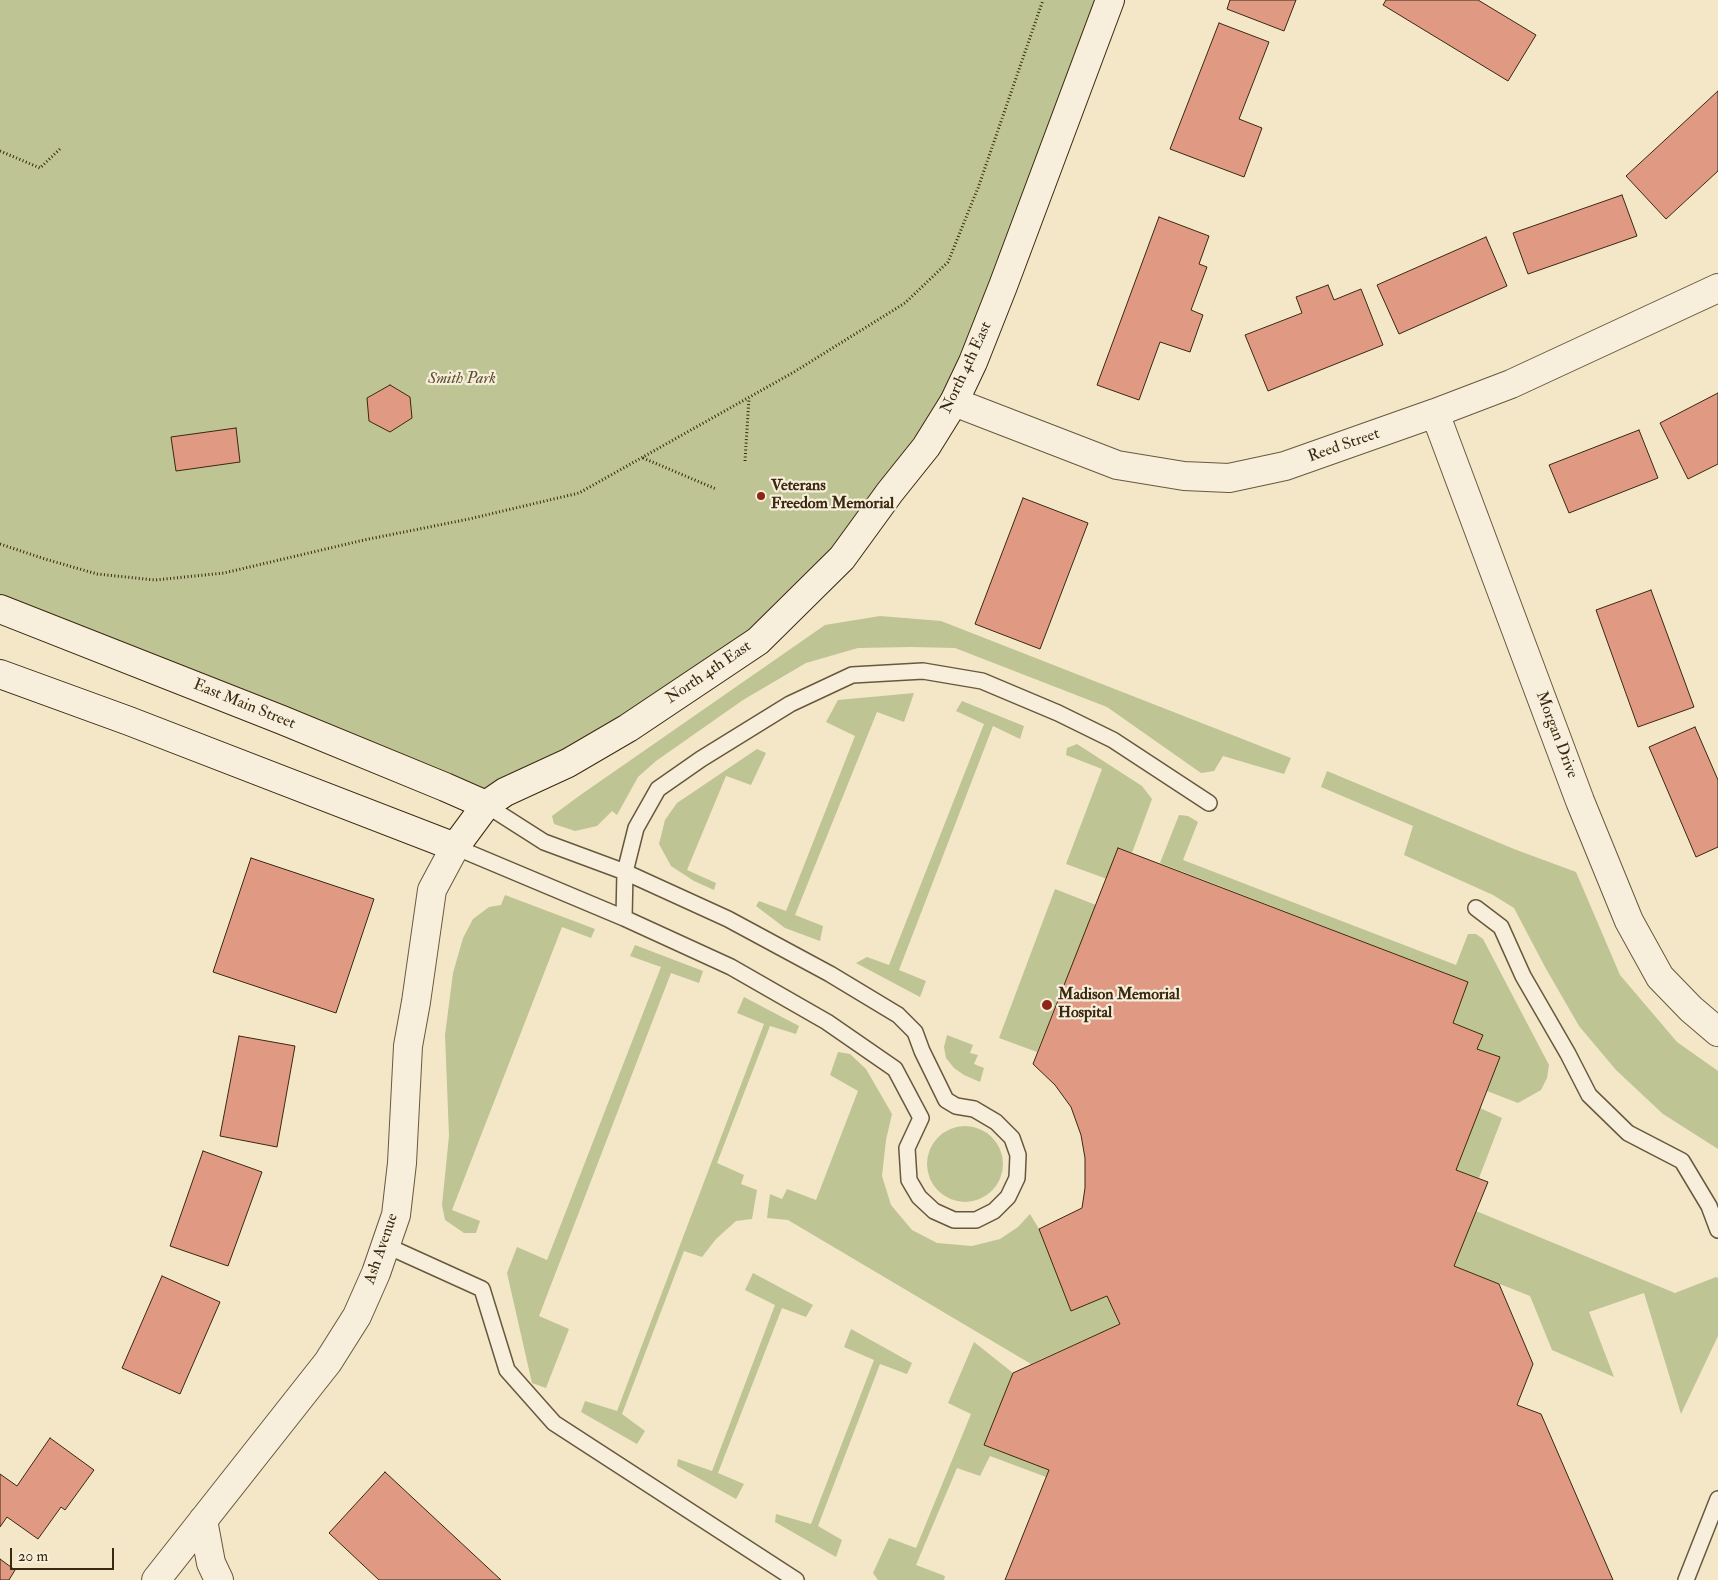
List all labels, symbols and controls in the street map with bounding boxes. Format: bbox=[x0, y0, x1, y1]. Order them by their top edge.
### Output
street label: North 4th East bbox=[937, 319, 997, 417]
park label: Smith Park bbox=[428, 370, 496, 390]
street label: Reed Street bbox=[1306, 425, 1382, 467]
place label: Veterans Freedom Memorial bbox=[771, 477, 894, 515]
marker: Veterans Freedom Memorial bbox=[755, 490, 767, 502]
street label: North 4th East bbox=[663, 637, 755, 709]
street label: East Main Street bbox=[190, 676, 298, 734]
street label: Morgan Drive bbox=[1531, 689, 1581, 781]
place label: Madison Memorial Hospital bbox=[1058, 986, 1180, 1024]
marker: Madison Memorial Hospital bbox=[1040, 998, 1054, 1012]
street label: Ash Avenue bbox=[361, 1211, 403, 1287]
scale bar bbox=[12, 1538, 116, 1570]
text: 20 m bbox=[18, 1547, 48, 1566]

